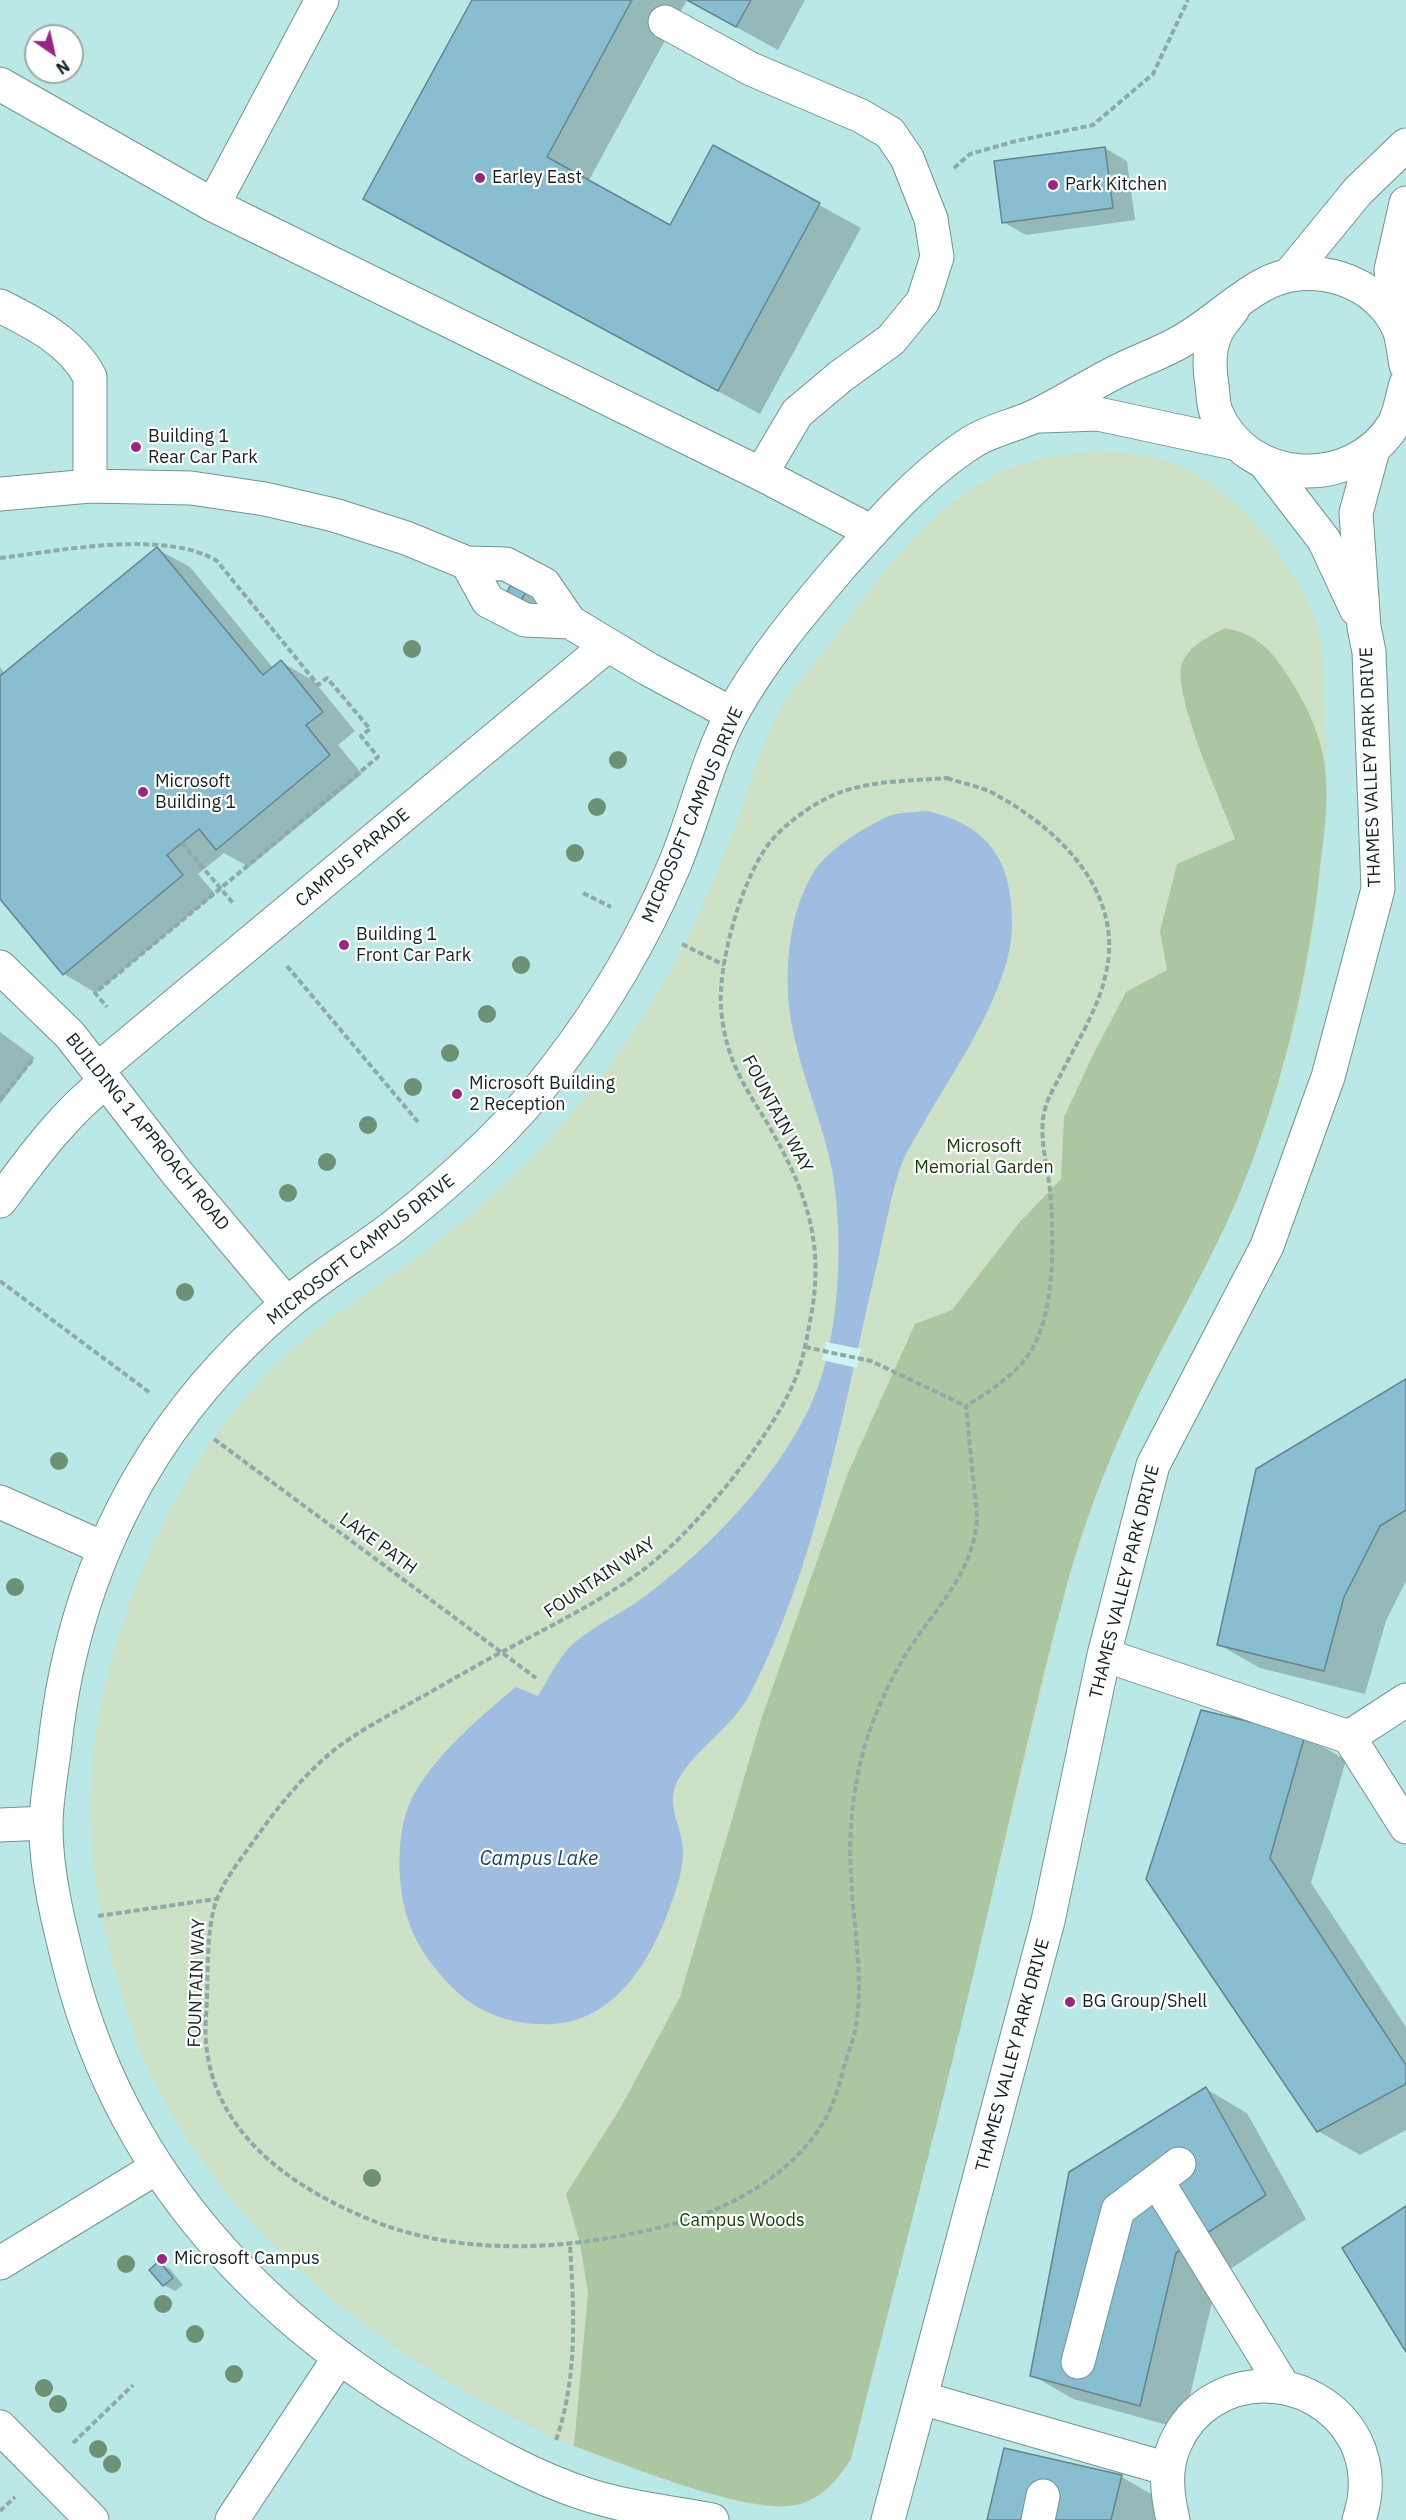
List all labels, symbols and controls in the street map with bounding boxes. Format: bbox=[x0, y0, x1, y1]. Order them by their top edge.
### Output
north arrow bbox=[24, 24, 84, 84]
text: N bbox=[53, 56, 73, 79]
place label: Earley East bbox=[492, 167, 582, 189]
marker: Earley East bbox=[473, 171, 487, 185]
place label: Park Kitchen bbox=[1065, 174, 1167, 196]
marker: Park Kitchen bbox=[1046, 178, 1060, 192]
place label: Building 1 Rear Car Park bbox=[148, 426, 258, 468]
marker: Building 1 Rear Car Park bbox=[129, 440, 143, 454]
street label: THAMES VALLEY PARK DRIVE bbox=[1356, 647, 1386, 887]
street label: MICROSOFT CAMPUS DRIVE bbox=[638, 704, 748, 926]
place label: Microsoft Building 1 bbox=[155, 771, 236, 814]
marker: Microsoft Building 1 bbox=[136, 785, 150, 799]
street label: CAMPUS PARADE bbox=[292, 804, 414, 912]
place label: Building 1 Front Car Park bbox=[356, 924, 471, 966]
marker: Building 1 Front Car Park bbox=[337, 938, 351, 952]
street label: BUILDING 1 APPROACH ROAD bbox=[61, 1029, 233, 1235]
street label: FOUNTAIN WAY bbox=[737, 1052, 817, 1176]
place label: Microsoft Building 2 Reception bbox=[469, 1073, 615, 1116]
marker: Microsoft Building 2 Reception bbox=[450, 1087, 464, 1101]
park label: Microsoft Memorial Garden bbox=[914, 1136, 1054, 1178]
street label: MICROSOFT CAMPUS DRIVE bbox=[263, 1170, 459, 1330]
street label: THAMES VALLEY PARK DRIVE bbox=[1085, 1463, 1165, 1701]
street label: LAKE PATH bbox=[335, 1509, 421, 1579]
street label: FOUNTAIN WAY bbox=[540, 1533, 660, 1623]
water label: Campus Lake bbox=[480, 1847, 598, 1871]
street label: FOUNTAIN WAY bbox=[184, 1918, 210, 2048]
street label: THAMES VALLEY PARK DRIVE bbox=[971, 1936, 1055, 2174]
place label: BG Group/Shell bbox=[1082, 1991, 1207, 2013]
marker: BG Group/Shell bbox=[1063, 1995, 1077, 2009]
park label: Campus Woods bbox=[679, 2210, 805, 2232]
place label: Microsoft Campus bbox=[174, 2248, 320, 2270]
marker: Microsoft Campus bbox=[155, 2252, 169, 2266]

